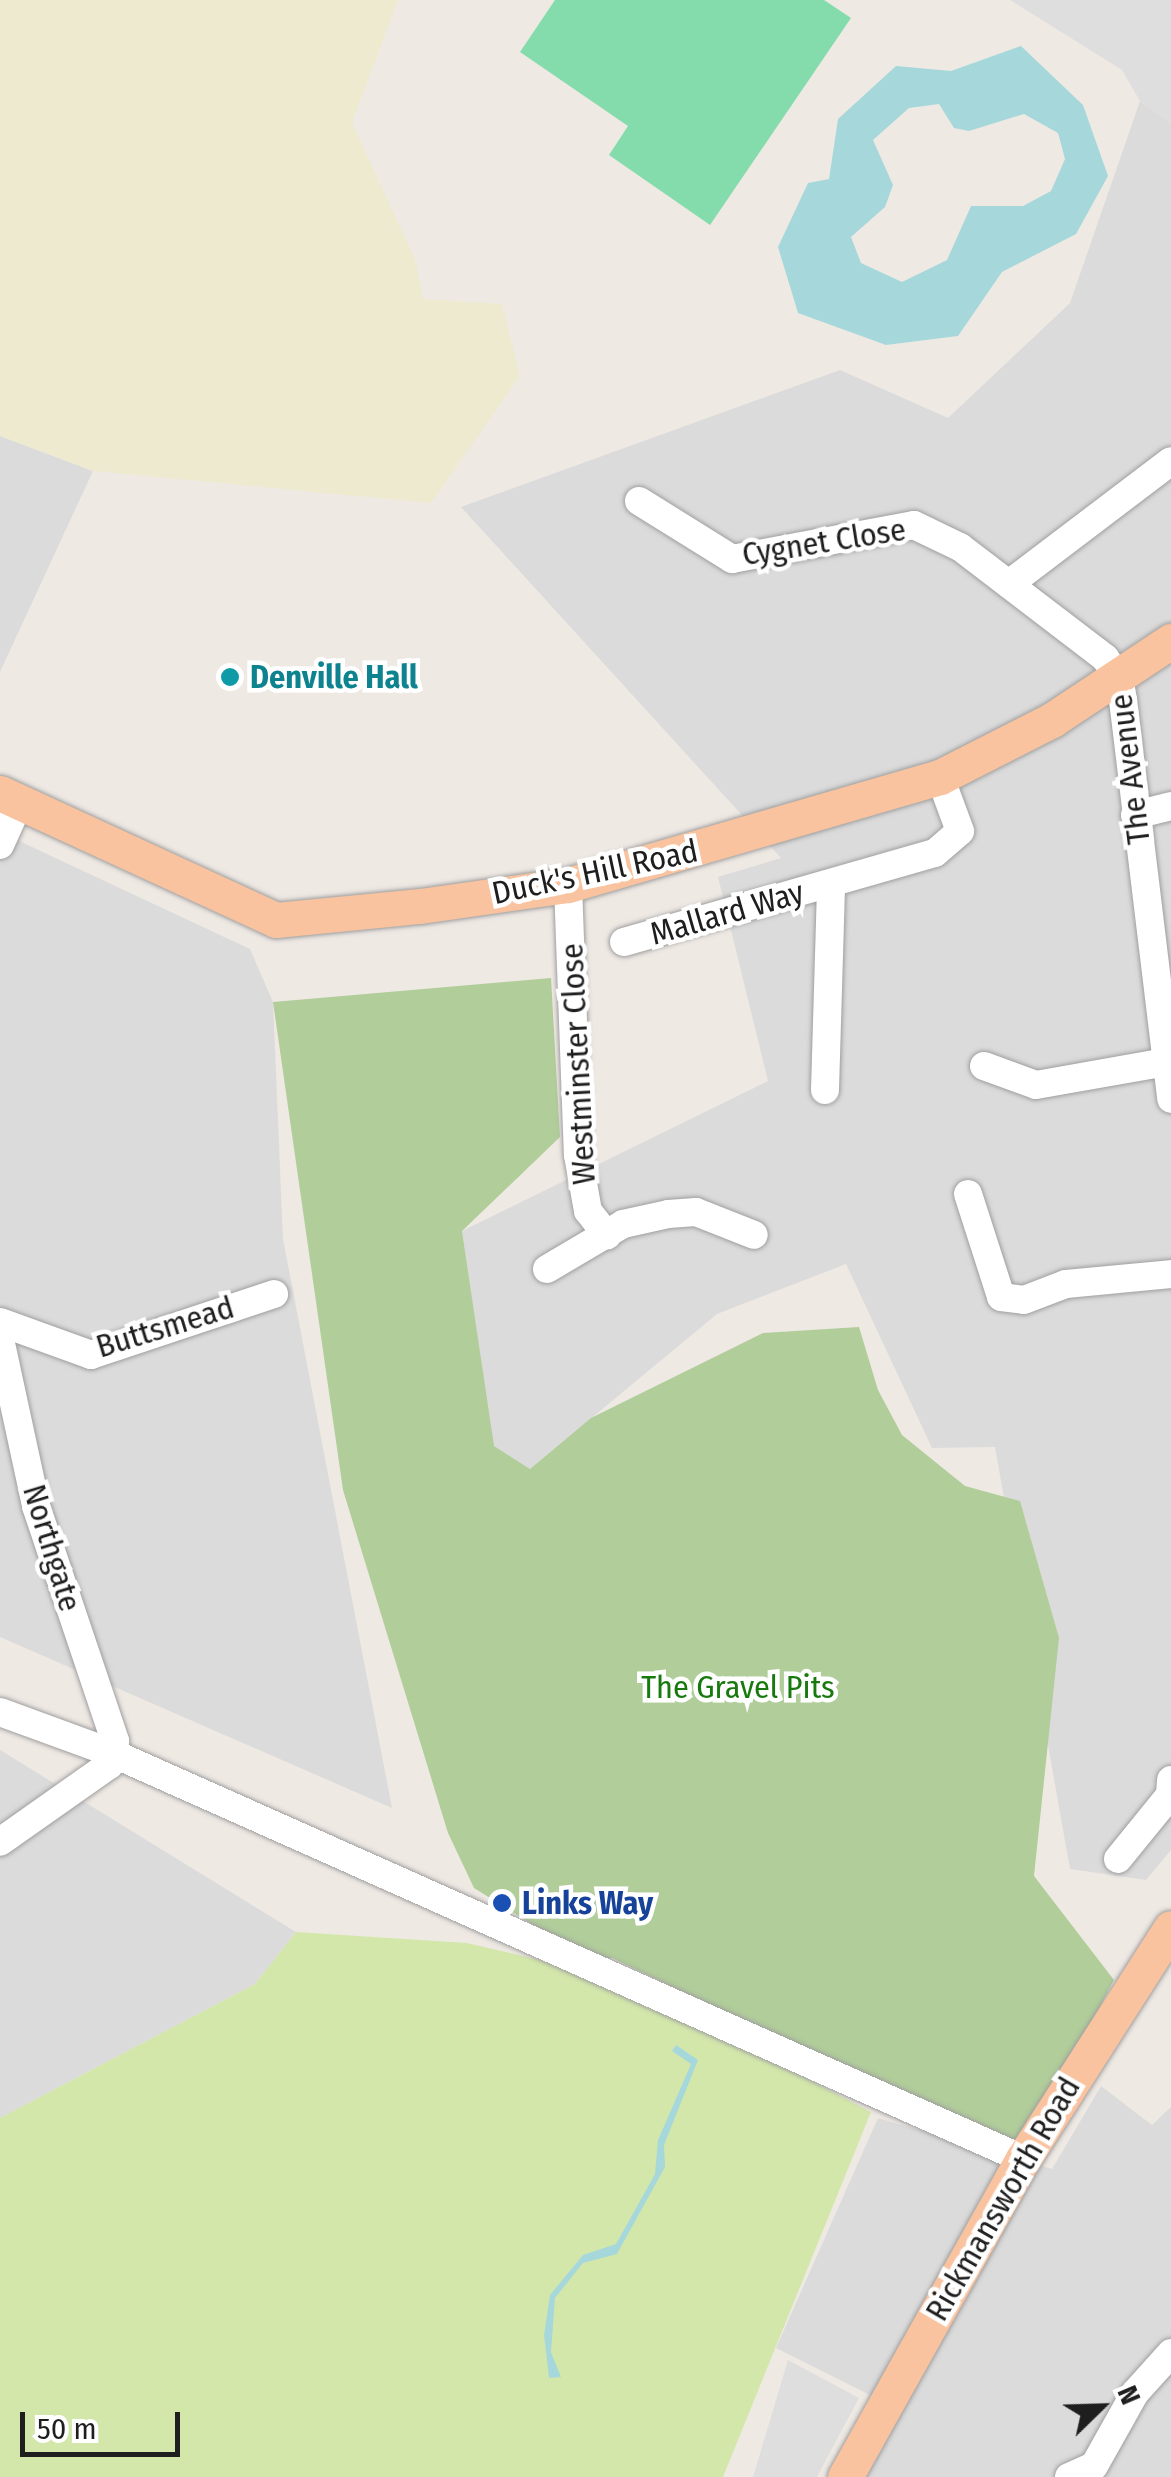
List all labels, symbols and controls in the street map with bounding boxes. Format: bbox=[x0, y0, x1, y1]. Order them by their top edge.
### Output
street label: Cygnet Close bbox=[739, 510, 909, 574]
place label: Denville Hall bbox=[250, 658, 418, 696]
marker: Denville Hall bbox=[219, 666, 241, 688]
street label: The Avenue bbox=[1102, 692, 1158, 846]
street label: Duck's Hill Road bbox=[489, 831, 701, 913]
street label: Mallard Way bbox=[646, 873, 808, 953]
street label: Westminster Close bbox=[552, 942, 604, 1186]
street label: Buttsmead bbox=[92, 1288, 238, 1366]
street label: Northgate bbox=[15, 1480, 89, 1616]
park label: The Gravel Pits bbox=[641, 1668, 835, 1706]
place label: Links Way bbox=[522, 1884, 653, 1922]
marker: Links Way bbox=[491, 1892, 513, 1914]
street label: Rickmansworth Road bbox=[918, 2070, 1088, 2328]
north arrow bbox=[1051, 2357, 1151, 2457]
text: N bbox=[1111, 2381, 1148, 2409]
scale bar bbox=[25, 2392, 185, 2454]
text: 50 m bbox=[37, 2411, 97, 2447]

